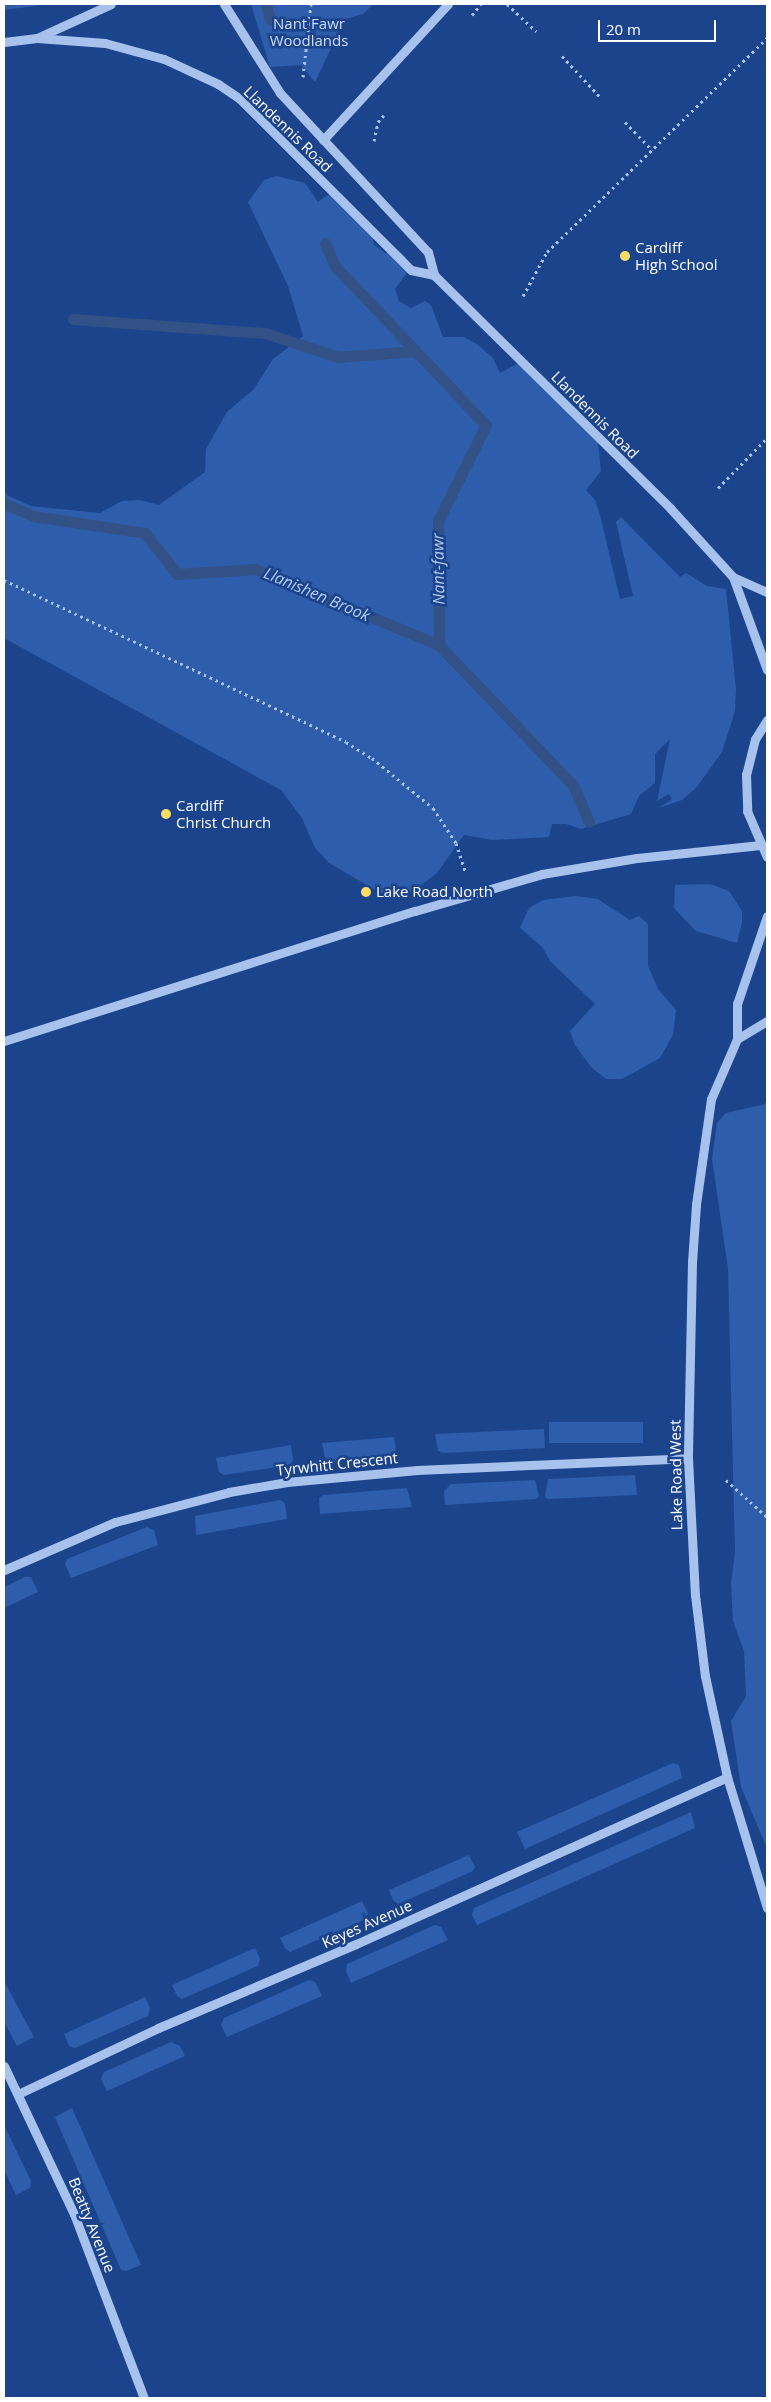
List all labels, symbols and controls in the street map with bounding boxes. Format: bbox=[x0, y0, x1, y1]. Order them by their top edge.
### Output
scale bar bbox=[601, 10, 718, 42]
park label: Nant Fawr Woodlands bbox=[270, 14, 348, 49]
text: 20 m bbox=[606, 19, 641, 39]
street label: Llandennis Road bbox=[240, 82, 336, 176]
place label: Cardiff High School bbox=[635, 238, 718, 273]
marker: Cardiff High School bbox=[619, 250, 631, 262]
street label: Llandennis Road bbox=[548, 368, 642, 462]
water label: Nant-fawr bbox=[428, 533, 448, 605]
water label: Llanishen Brook bbox=[261, 563, 373, 625]
place label: Cardiff Christ Church bbox=[176, 796, 271, 831]
marker: Cardiff Christ Church bbox=[160, 808, 172, 820]
place label: Lake Road North bbox=[376, 883, 493, 901]
marker: Lake Road North bbox=[360, 886, 372, 898]
street label: Lake Road West bbox=[666, 1419, 686, 1531]
street label: Tyrwhitt Crescent bbox=[275, 1449, 399, 1479]
street label: Keyes Avenue bbox=[319, 1896, 415, 1952]
street label: Beatty Avenue bbox=[65, 2175, 119, 2275]

